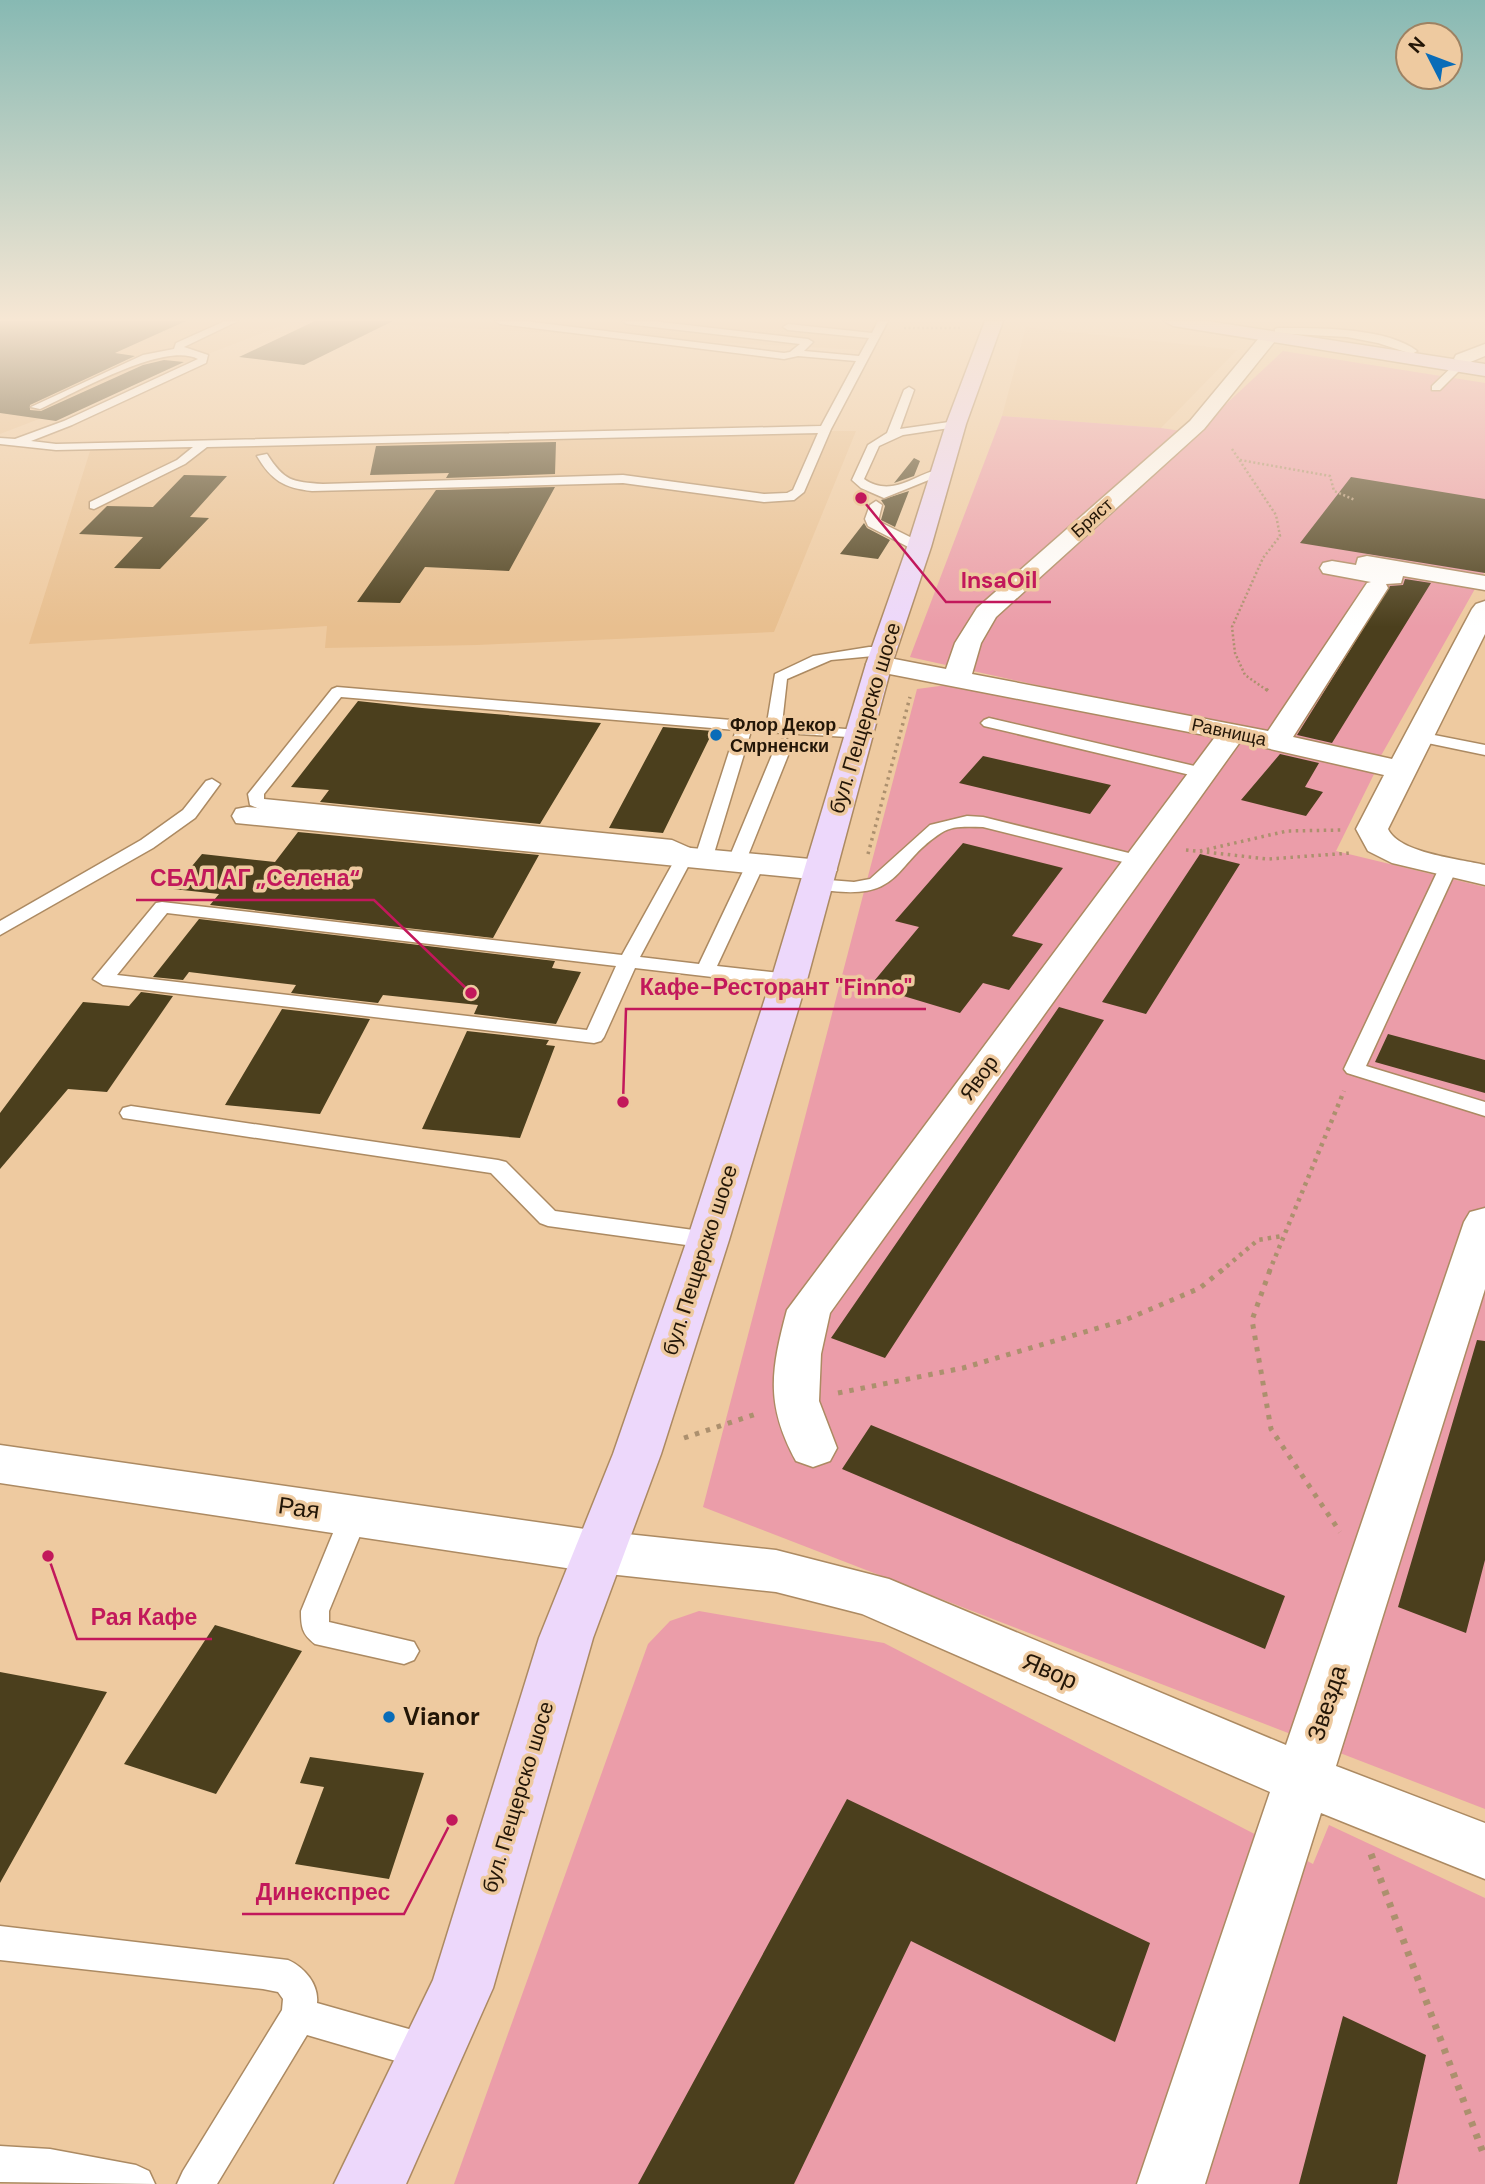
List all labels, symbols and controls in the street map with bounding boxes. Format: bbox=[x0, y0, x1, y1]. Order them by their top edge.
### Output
north arrow bbox=[1394, 21, 1464, 91]
text: N bbox=[1403, 31, 1431, 58]
street label: Бряст bbox=[1066, 493, 1118, 543]
callout: InsaOil bbox=[946, 558, 1051, 602]
text: InsaOil bbox=[961, 565, 1037, 595]
street label: бул. Пещерско шосе bbox=[823, 619, 907, 817]
street label: Равнища bbox=[1189, 712, 1270, 752]
place label: Флор Декор Смрненски bbox=[730, 713, 836, 758]
marker: Флор Декор Смрненски bbox=[708, 727, 724, 743]
callout: СБАЛ АГ „Селена“ bbox=[136, 856, 374, 900]
text: СБАЛ АГ „Селена“ bbox=[150, 863, 360, 893]
callout: Кафе-Ресторант "Finno" bbox=[626, 965, 926, 1009]
text: Кафе-Ресторант "Finno" bbox=[640, 972, 912, 1002]
street label: Явор bbox=[953, 1050, 1005, 1106]
street label: бул. Пещерско шосе bbox=[656, 1161, 744, 1359]
street label: Рая bbox=[276, 1489, 322, 1526]
callout: Рая Кафе bbox=[77, 1595, 212, 1639]
text: Рая Кафе bbox=[91, 1602, 197, 1632]
street label: Явор bbox=[1018, 1645, 1082, 1696]
street label: Звезда bbox=[1300, 1661, 1353, 1745]
street label: бул. Пещерско шосе bbox=[476, 1698, 560, 1896]
place label: Vianor bbox=[403, 1701, 480, 1732]
marker: Vianor bbox=[381, 1709, 397, 1725]
callout: Динекспрес bbox=[242, 1870, 404, 1914]
text: Динекспрес bbox=[256, 1877, 390, 1907]

